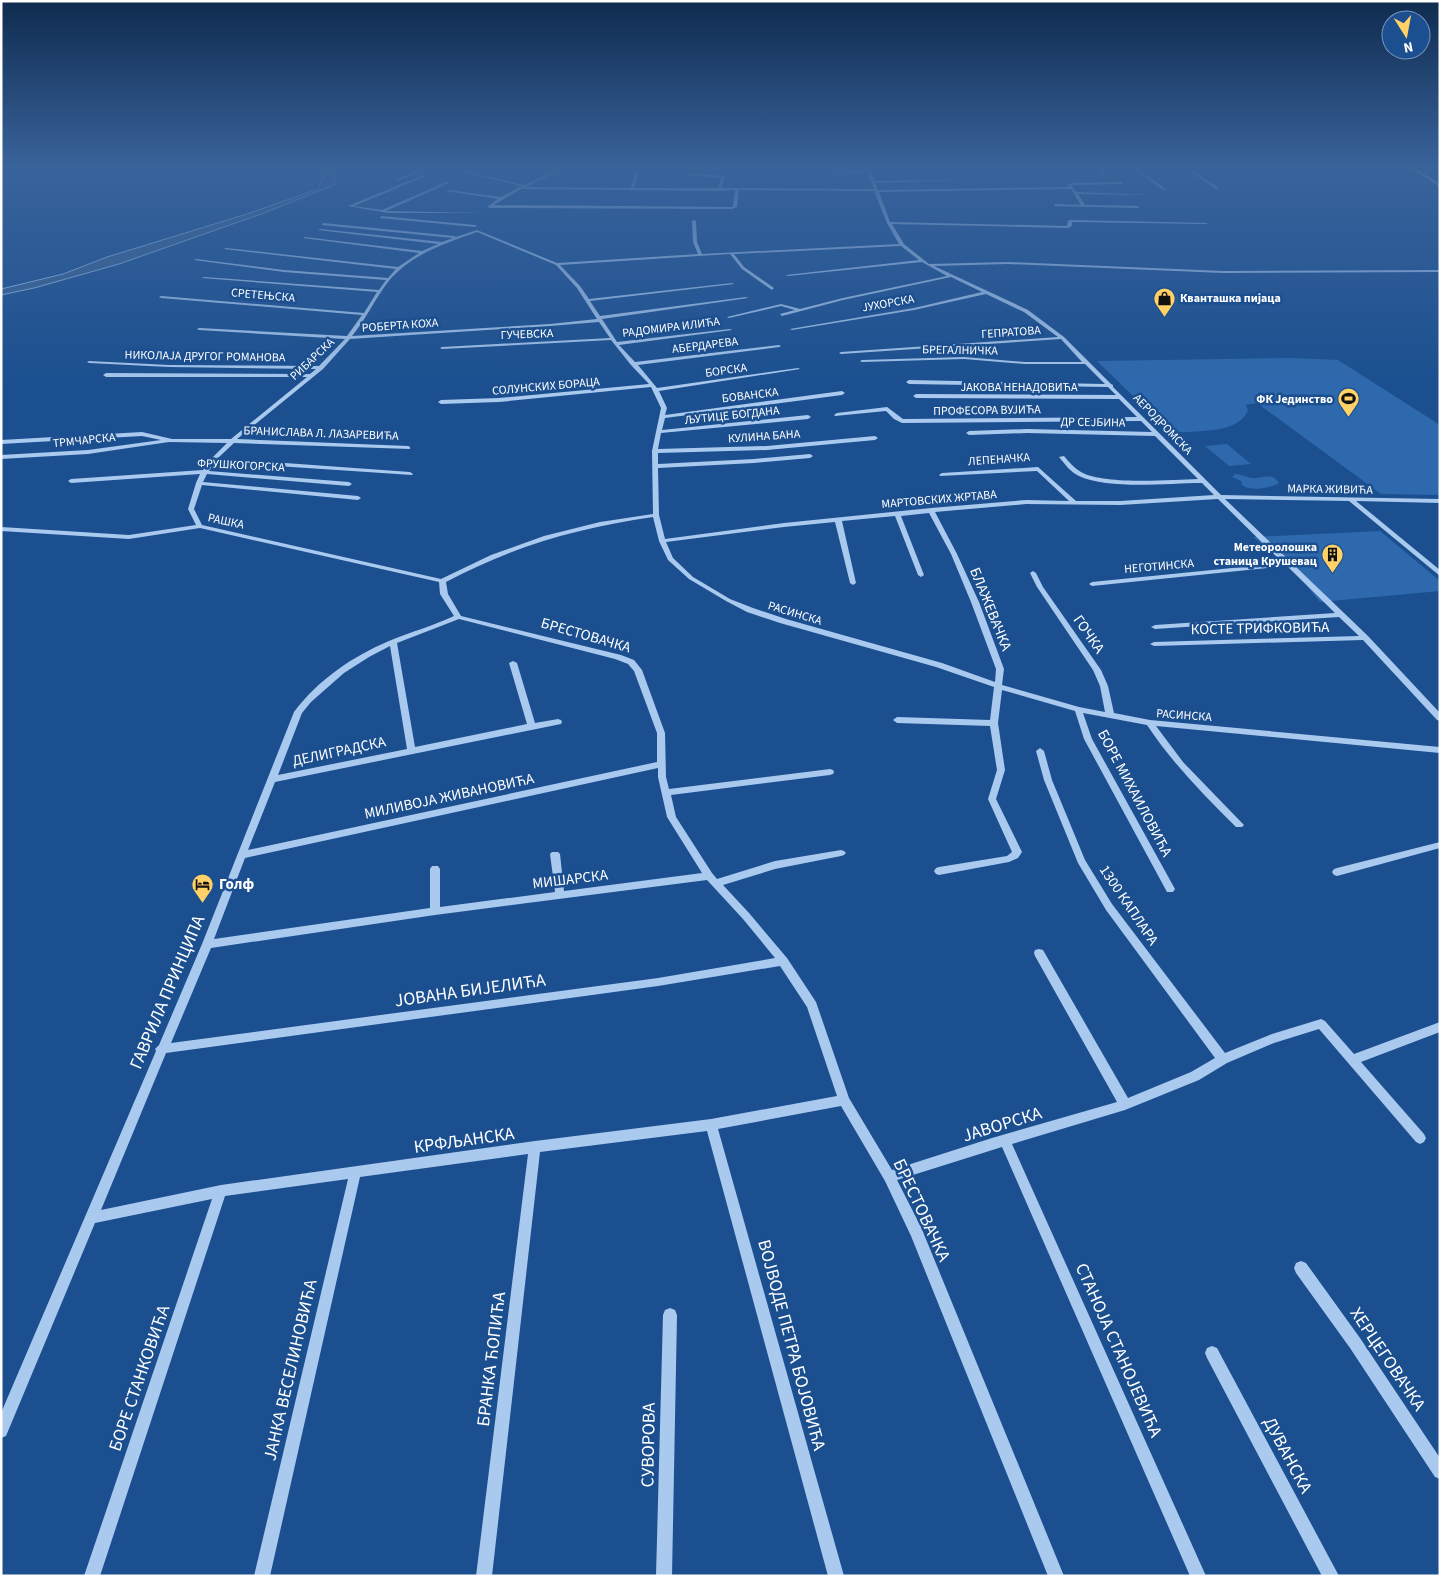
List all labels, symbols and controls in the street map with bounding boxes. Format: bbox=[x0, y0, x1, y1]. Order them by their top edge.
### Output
north arrow bbox=[1381, 10, 1431, 60]
text: N bbox=[1402, 36, 1415, 57]
street label: СРЕТЕЊСКА bbox=[230, 284, 296, 307]
shop icon: Кванташка пијаца bbox=[1152, 286, 1176, 317]
street label: ЈУХОРСКА bbox=[861, 290, 916, 316]
place label: Кванташка пијаца bbox=[1180, 290, 1281, 307]
street label: РАДОМИРА ИЛИЋА bbox=[621, 313, 721, 342]
street label: РОБЕРТА КОХА bbox=[361, 314, 439, 337]
street label: ГЕПРАТОВА bbox=[981, 322, 1042, 343]
street label: ГУЧЕВСКА bbox=[500, 325, 554, 344]
street label: АБЕРДАРЕВА bbox=[671, 333, 740, 358]
street label: РИБАРСКА bbox=[286, 334, 339, 384]
street label: БРЕГАЛНИЧКА bbox=[922, 341, 999, 360]
street label: НИКОЛАЈА ДРУГОГ РОМАНОВА bbox=[124, 347, 286, 366]
street label: БОРСКА bbox=[704, 359, 749, 382]
street label: СОЛУНСКИХ БОРАЦА bbox=[492, 373, 601, 400]
street label: ЈАКОВА НЕНАДОВИЋА bbox=[961, 379, 1078, 396]
street label: БОВАНСКА bbox=[721, 384, 780, 407]
sports icon: ФК Јединство bbox=[1337, 387, 1361, 418]
street label: АЕРОДРОМСКА bbox=[1129, 390, 1196, 459]
place label: ФК Јединство bbox=[1256, 391, 1333, 408]
street label: ПРОФЕСОРА ВУЈИЋА bbox=[933, 401, 1041, 420]
street label: ЉУТИЦЕ БОГДАНА bbox=[684, 402, 781, 429]
street label: ДР СЕЈБИНА bbox=[1060, 413, 1126, 432]
street label: БРАНИСЛАВА Л. ЛАЗАРЕВИЋА bbox=[243, 422, 399, 445]
street label: КУЛИНА БАНА bbox=[727, 425, 801, 448]
street label: ТРМЧАРСКА bbox=[52, 429, 117, 452]
street label: ЛЕПЕНАЧКА bbox=[968, 449, 1031, 470]
street label: ФРУШКОГОРСКА bbox=[197, 455, 286, 476]
street label: МАРКА ЖИВИЋА bbox=[1287, 480, 1373, 499]
street label: МАРТОВСКИХ ЖРТАВА bbox=[881, 486, 998, 513]
street label: РАШКА bbox=[206, 509, 246, 534]
place label: Метеоролошка станица Крушевац bbox=[1214, 539, 1317, 570]
building icon: Метеоролошка станица Крушевац bbox=[1321, 542, 1345, 573]
street label: НЕГОТИНСКА bbox=[1124, 555, 1195, 578]
street label: БЛАЖЕВАЧКА bbox=[964, 564, 1017, 655]
street label: РАСИНСКА bbox=[766, 597, 824, 630]
street label: ГОЧКА bbox=[1068, 611, 1110, 658]
street label: БРЕСТОВАЧКА bbox=[538, 613, 634, 659]
street label: КОСТЕ ТРИФКОВИЋА bbox=[1190, 617, 1330, 640]
street label: РАСИНСКА bbox=[1156, 705, 1213, 726]
street label: БОРЕ МИХАИЛОВИЋА bbox=[1092, 726, 1177, 861]
street label: ДЕЛИГРАДСКА bbox=[290, 731, 389, 772]
street label: МИЛИВОЈА ЖИВАНОВИЋА bbox=[362, 768, 537, 825]
street label: 1300 КАПЛАРА bbox=[1094, 861, 1164, 950]
street label: МИШАРСКА bbox=[531, 864, 610, 895]
hotel icon: Голф bbox=[191, 872, 215, 903]
place label: Голф bbox=[219, 874, 254, 895]
street label: ГАВРИЛА ПРИНЦИПА bbox=[124, 911, 211, 1073]
street label: ЈОВАНА БИЈЕЛИЋА bbox=[393, 968, 547, 1013]
street label: ЈАВОРСКА bbox=[959, 1101, 1045, 1148]
street label: КРФЉАНСКА bbox=[412, 1121, 516, 1160]
street label: БРЕСТОВАЧКА bbox=[887, 1155, 956, 1266]
street label: ВОЈВОДЕ ПЕТРА БОЈОВИЋА bbox=[751, 1237, 832, 1454]
street label: СТАНОЈА СТАНОЈЕВИЋА bbox=[1069, 1259, 1168, 1441]
street label: ЈАНКА ВЕСЕЛИНОВИЋА bbox=[257, 1277, 324, 1463]
street label: БРАНКА ЋОПИЋА bbox=[471, 1290, 512, 1428]
street label: БОРЕ СТАНКОВИЋА bbox=[103, 1302, 176, 1455]
street label: ХЕРЦЕГОВАЧКА bbox=[1344, 1303, 1432, 1416]
street label: СУВОРОВА bbox=[635, 1402, 662, 1488]
street label: ДУВАНСКА bbox=[1257, 1413, 1318, 1498]

